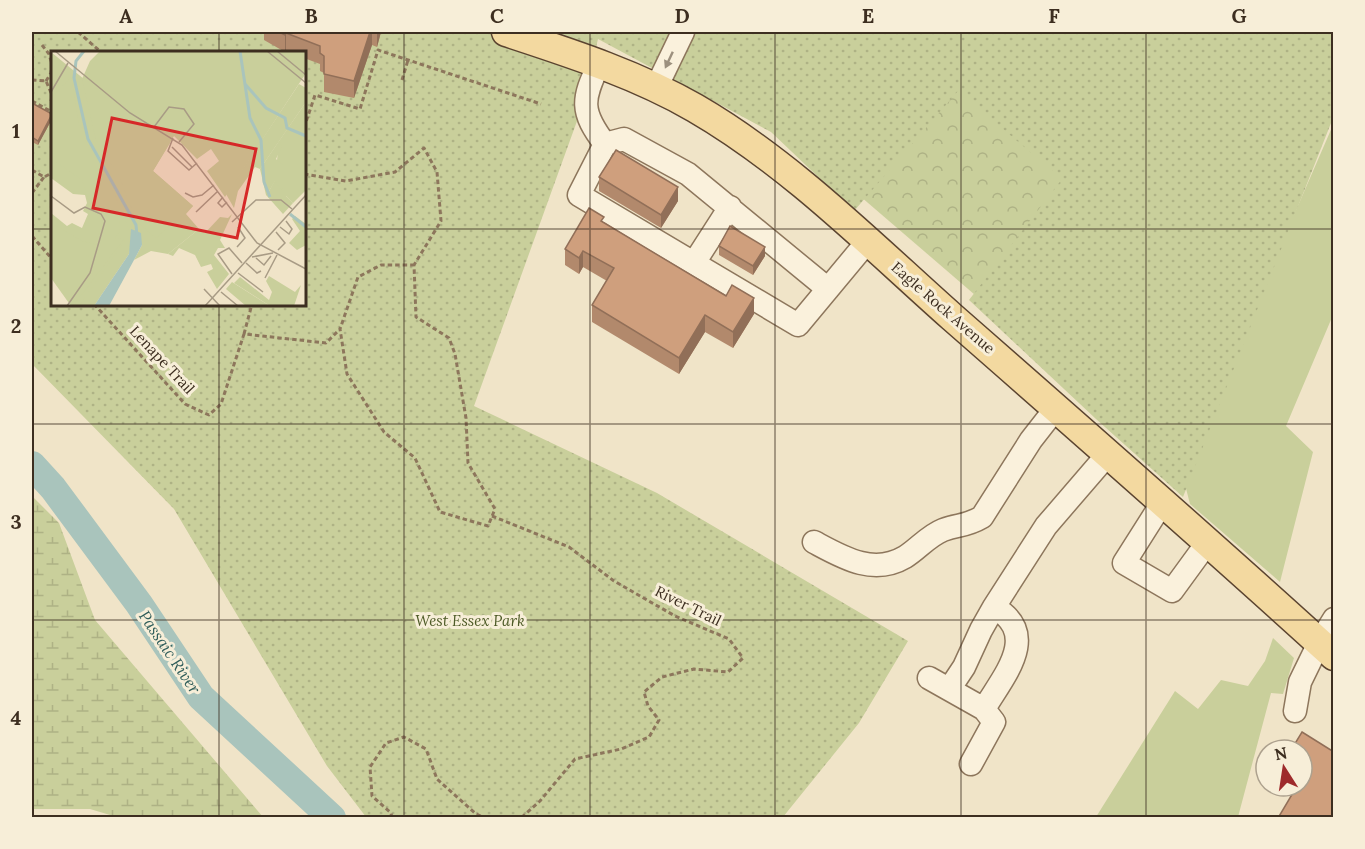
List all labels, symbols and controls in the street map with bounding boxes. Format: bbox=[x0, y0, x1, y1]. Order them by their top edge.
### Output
text: A bbox=[119, 3, 133, 28]
text: B bbox=[304, 3, 318, 28]
text: C bbox=[490, 3, 504, 28]
text: D bbox=[674, 3, 690, 28]
text: E bbox=[862, 3, 874, 28]
text: F bbox=[1048, 3, 1060, 28]
text: G bbox=[1231, 3, 1247, 28]
inset map bbox=[51, 51, 306, 306]
one-way arrow bbox=[665, 51, 674, 68]
text: 1 bbox=[12, 118, 20, 143]
street label: Eagle Rock Avenue bbox=[888, 258, 999, 358]
text: 2 bbox=[11, 313, 21, 338]
street label: Lenape Trail bbox=[126, 322, 199, 398]
text: 3 bbox=[10, 509, 22, 534]
street label: River Trail bbox=[652, 581, 725, 630]
water label: Passaic River bbox=[135, 607, 206, 698]
park label: West Essex Park bbox=[415, 611, 525, 630]
text: 4 bbox=[11, 705, 22, 730]
north arrow bbox=[1254, 738, 1314, 798]
text: N bbox=[1273, 742, 1289, 764]

